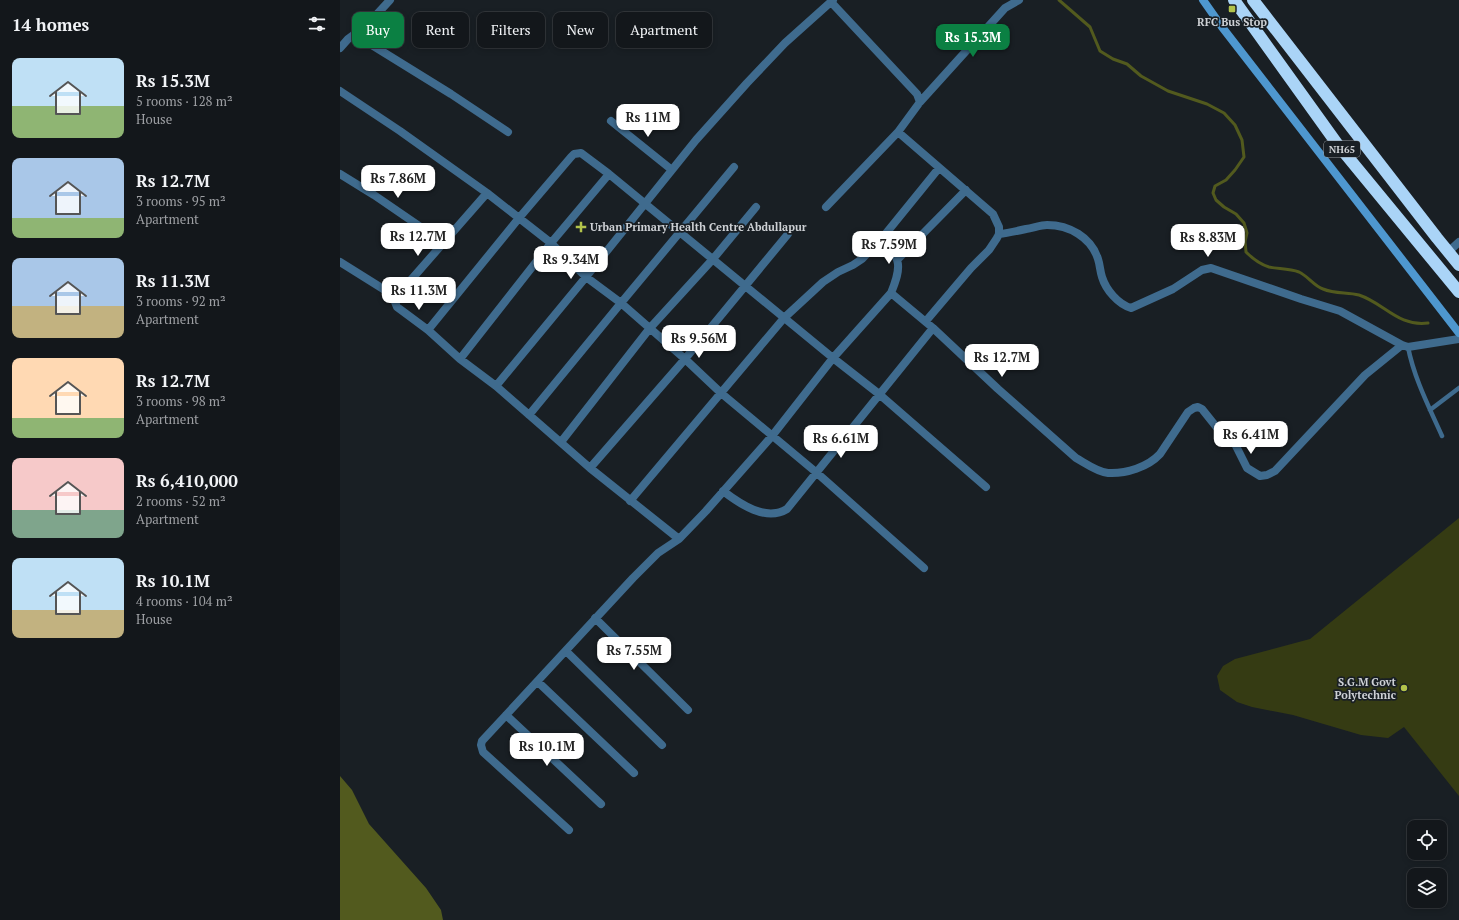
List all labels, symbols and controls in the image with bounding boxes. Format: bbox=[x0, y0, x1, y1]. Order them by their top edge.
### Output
marker: RFC Bus Stop bbox=[1227, 4, 1237, 14]
chip: Buy bbox=[352, 12, 404, 48]
chip: Rent bbox=[412, 12, 469, 48]
chip: Filters bbox=[477, 12, 545, 48]
chip: New bbox=[553, 12, 608, 48]
chip: Apartment bbox=[616, 12, 712, 48]
text: 14 homes bbox=[12, 13, 89, 36]
icon: filters bbox=[306, 13, 328, 35]
place label: RFC Bus Stop bbox=[1197, 15, 1267, 29]
pin: Rs 15.3M bbox=[932, 24, 1014, 58]
text: Rs 15.3M bbox=[945, 28, 1001, 46]
text: Rs 15.3M bbox=[136, 69, 210, 92]
icon: home bbox=[44, 74, 92, 122]
text: 5 rooms · 128 m² bbox=[136, 92, 233, 110]
pin: Rs 11M bbox=[615, 104, 681, 138]
text: Rs 11M bbox=[625, 108, 671, 126]
text: House bbox=[136, 110, 172, 128]
road number: NH65 bbox=[1324, 141, 1360, 157]
pin: Rs 7.86M bbox=[357, 165, 439, 199]
text: Rs 12.7M bbox=[136, 169, 210, 192]
text: Rs 7.86M bbox=[370, 169, 426, 187]
icon: home bbox=[44, 174, 92, 222]
text: 3 rooms · 95 m² bbox=[136, 192, 226, 210]
text: Apartment bbox=[136, 210, 199, 228]
place label: Urban Primary Health Centre Abdullapur bbox=[590, 220, 807, 234]
marker: Urban Primary Health Centre Abdullapur bbox=[575, 221, 587, 233]
pin: Rs 12.7M bbox=[377, 223, 459, 257]
pin: Rs 8.83M bbox=[1167, 224, 1249, 258]
text: Rs 12.7M bbox=[390, 227, 446, 245]
text: Rs 8.83M bbox=[1180, 228, 1236, 246]
pin: Rs 7.59M bbox=[848, 231, 930, 265]
text: Rs 7.59M bbox=[861, 235, 917, 253]
pin: Rs 9.34M bbox=[530, 246, 612, 280]
text: Rs 9.34M bbox=[543, 250, 599, 268]
text: Rs 11.3M bbox=[136, 269, 210, 292]
icon: home bbox=[44, 274, 92, 322]
pin: Rs 11.3M bbox=[378, 277, 460, 311]
text: Rs 11.3M bbox=[391, 281, 447, 299]
text: 3 rooms · 92 m² bbox=[136, 292, 226, 310]
text: Apartment bbox=[136, 310, 199, 328]
pin: Rs 9.56M bbox=[658, 325, 740, 359]
text: Rs 9.56M bbox=[671, 329, 727, 347]
pin: Rs 12.7M bbox=[961, 344, 1043, 378]
text: Rs 12.7M bbox=[974, 348, 1030, 366]
text: Rs 12.7M bbox=[136, 369, 210, 392]
icon: home bbox=[44, 374, 92, 422]
text: 3 rooms · 98 m² bbox=[136, 392, 226, 410]
text: Apartment bbox=[136, 410, 199, 428]
pin: Rs 6.41M bbox=[1210, 421, 1292, 455]
pin: Rs 6.61M bbox=[800, 425, 882, 459]
text: Rs 6.41M bbox=[1223, 425, 1279, 443]
text: Rs 6.61M bbox=[813, 429, 869, 447]
text: Rs 6,410,000 bbox=[136, 469, 238, 492]
icon: home bbox=[44, 474, 92, 522]
text: 2 rooms · 52 m² bbox=[136, 492, 226, 510]
text: Apartment bbox=[136, 510, 199, 528]
text: Rs 10.1M bbox=[136, 569, 210, 592]
icon: home bbox=[44, 574, 92, 622]
text: 4 rooms · 104 m² bbox=[136, 592, 233, 610]
text: House bbox=[136, 610, 172, 628]
pin: Rs 7.55M bbox=[593, 637, 675, 671]
text: Rs 7.55M bbox=[606, 641, 662, 659]
place label: S.G.M Govt Polytechnic bbox=[1334, 675, 1397, 702]
marker: S.G.M Govt Polytechnic bbox=[1399, 683, 1409, 693]
pin: Rs 10.1M bbox=[506, 733, 588, 767]
text: Rs 10.1M bbox=[519, 737, 575, 755]
map controls bbox=[1407, 820, 1447, 908]
button: locate bbox=[1407, 820, 1447, 860]
button: layers bbox=[1407, 868, 1447, 908]

